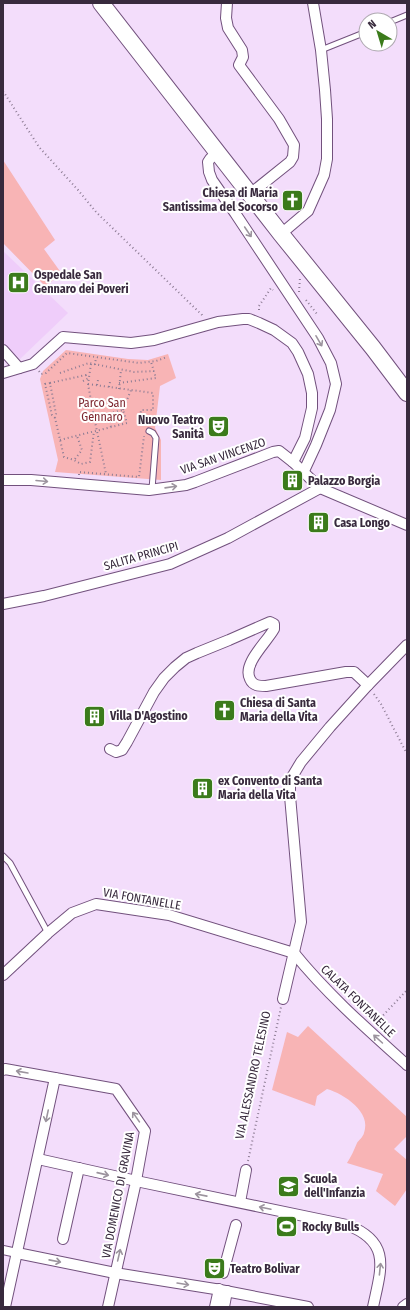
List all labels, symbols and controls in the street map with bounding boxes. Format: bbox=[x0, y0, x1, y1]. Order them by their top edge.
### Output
north arrow bbox=[358, 12, 398, 52]
text: N bbox=[366, 17, 379, 32]
place label: Chiesa di Maria Santissima del Socorso bbox=[163, 186, 279, 214]
church icon: Chiesa di Maria Santissima del Socorso bbox=[280, 187, 306, 213]
one-way arrow bbox=[244, 226, 252, 237]
place label: Ospedale San Gennaro dei Poveri bbox=[34, 268, 129, 296]
hospital icon: Ospedale San Gennaro dei Poveri bbox=[6, 269, 32, 295]
one-way arrow bbox=[315, 335, 323, 347]
park label: Parco San Gennaro bbox=[78, 396, 126, 424]
place label: Nuovo Teatro Sanità bbox=[138, 413, 205, 441]
theatre icon: Nuovo Teatro Sanità bbox=[206, 414, 232, 440]
street label: VIA SAN VINCENZO bbox=[179, 435, 267, 477]
building icon: Palazzo Borgia bbox=[279, 468, 305, 494]
place label: Palazzo Borgia bbox=[308, 474, 380, 488]
one-way arrow bbox=[35, 477, 48, 484]
one-way arrow bbox=[164, 483, 177, 491]
building icon: Casa Longo bbox=[305, 510, 331, 536]
place label: Casa Longo bbox=[334, 516, 390, 530]
street label: SALITA PRINCIPI bbox=[102, 539, 180, 573]
place label: Chiesa di Santa Maria della Vita bbox=[240, 696, 318, 724]
church icon: Chiesa di Santa Maria della Vita bbox=[211, 697, 237, 723]
building icon: Villa D'Agostino bbox=[81, 703, 107, 729]
place label: Villa D'Agostino bbox=[109, 709, 188, 723]
place label: ex Convento di Santa Maria della Vita bbox=[218, 774, 322, 802]
building icon: ex Convento di Santa Maria della Vita bbox=[190, 775, 216, 801]
street label: VIA FONTANELLE bbox=[102, 885, 182, 913]
street label: CALATA FONTANELLE bbox=[318, 962, 398, 1040]
street label: VIA ALESSANDRO TELESINO bbox=[233, 1010, 273, 1140]
one-way arrow bbox=[373, 1034, 383, 1043]
one-way arrow bbox=[16, 1068, 29, 1076]
one-way arrow bbox=[43, 1109, 51, 1122]
one-way arrow bbox=[132, 1112, 140, 1123]
street label: VIA DOMENICO DI GRAVINA bbox=[99, 1130, 137, 1260]
one-way arrow bbox=[97, 1170, 110, 1178]
place label: Scuola dell'Infanzia bbox=[304, 1172, 365, 1200]
school or university icon: Scuola dell'Infanzia bbox=[275, 1173, 301, 1199]
one-way arrow bbox=[195, 1190, 208, 1198]
one-way arrow bbox=[259, 1203, 272, 1211]
sports icon: Rocky Bulls bbox=[274, 1214, 300, 1240]
place label: Rocky Bulls bbox=[302, 1220, 360, 1234]
one-way arrow bbox=[116, 1249, 124, 1262]
theatre icon: Teatro Bolivar bbox=[201, 1256, 227, 1282]
one-way arrow bbox=[48, 1257, 61, 1265]
place label: Teatro Bolivar bbox=[230, 1262, 300, 1276]
one-way arrow bbox=[377, 1263, 384, 1276]
one-way arrow bbox=[176, 1280, 189, 1288]

